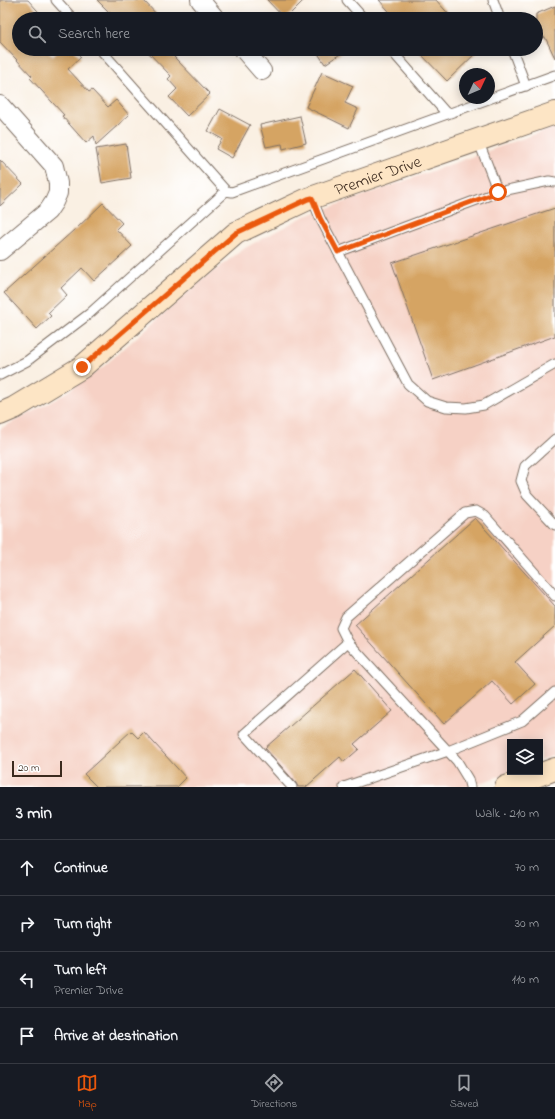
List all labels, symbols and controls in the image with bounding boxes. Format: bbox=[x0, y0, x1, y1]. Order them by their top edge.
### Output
search box bbox=[12, 12, 543, 56]
icon: search bbox=[26, 23, 48, 45]
text: Search here bbox=[58, 23, 130, 45]
north arrow bbox=[459, 68, 495, 104]
street label: Premier Drive bbox=[331, 149, 425, 203]
route start bbox=[489, 183, 507, 201]
route end bbox=[73, 358, 91, 376]
map controls bbox=[507, 739, 543, 775]
button: layers bbox=[507, 739, 543, 775]
scale bar bbox=[12, 759, 62, 778]
text: 20 m bbox=[18, 760, 40, 776]
text: 3 min bbox=[16, 801, 52, 826]
text: Walk · 210 m bbox=[475, 804, 539, 823]
icon: ahead bbox=[16, 857, 38, 879]
text: Continue bbox=[54, 857, 108, 879]
text: 70 m bbox=[515, 858, 539, 877]
icon: right bbox=[16, 913, 38, 935]
text: Turn right bbox=[54, 913, 112, 935]
text: 30 m bbox=[515, 914, 539, 933]
text: Turn left bbox=[54, 959, 107, 981]
icon: left bbox=[16, 969, 38, 991]
text: 110 m bbox=[512, 970, 539, 989]
text: Premier Drive bbox=[54, 981, 123, 1000]
icon: arrive bbox=[16, 1025, 38, 1047]
text: Arrive at destination bbox=[54, 1025, 178, 1047]
tab: Map bbox=[76, 1072, 98, 1112]
tab: Directions bbox=[251, 1072, 297, 1112]
tab: Saved bbox=[450, 1072, 479, 1112]

